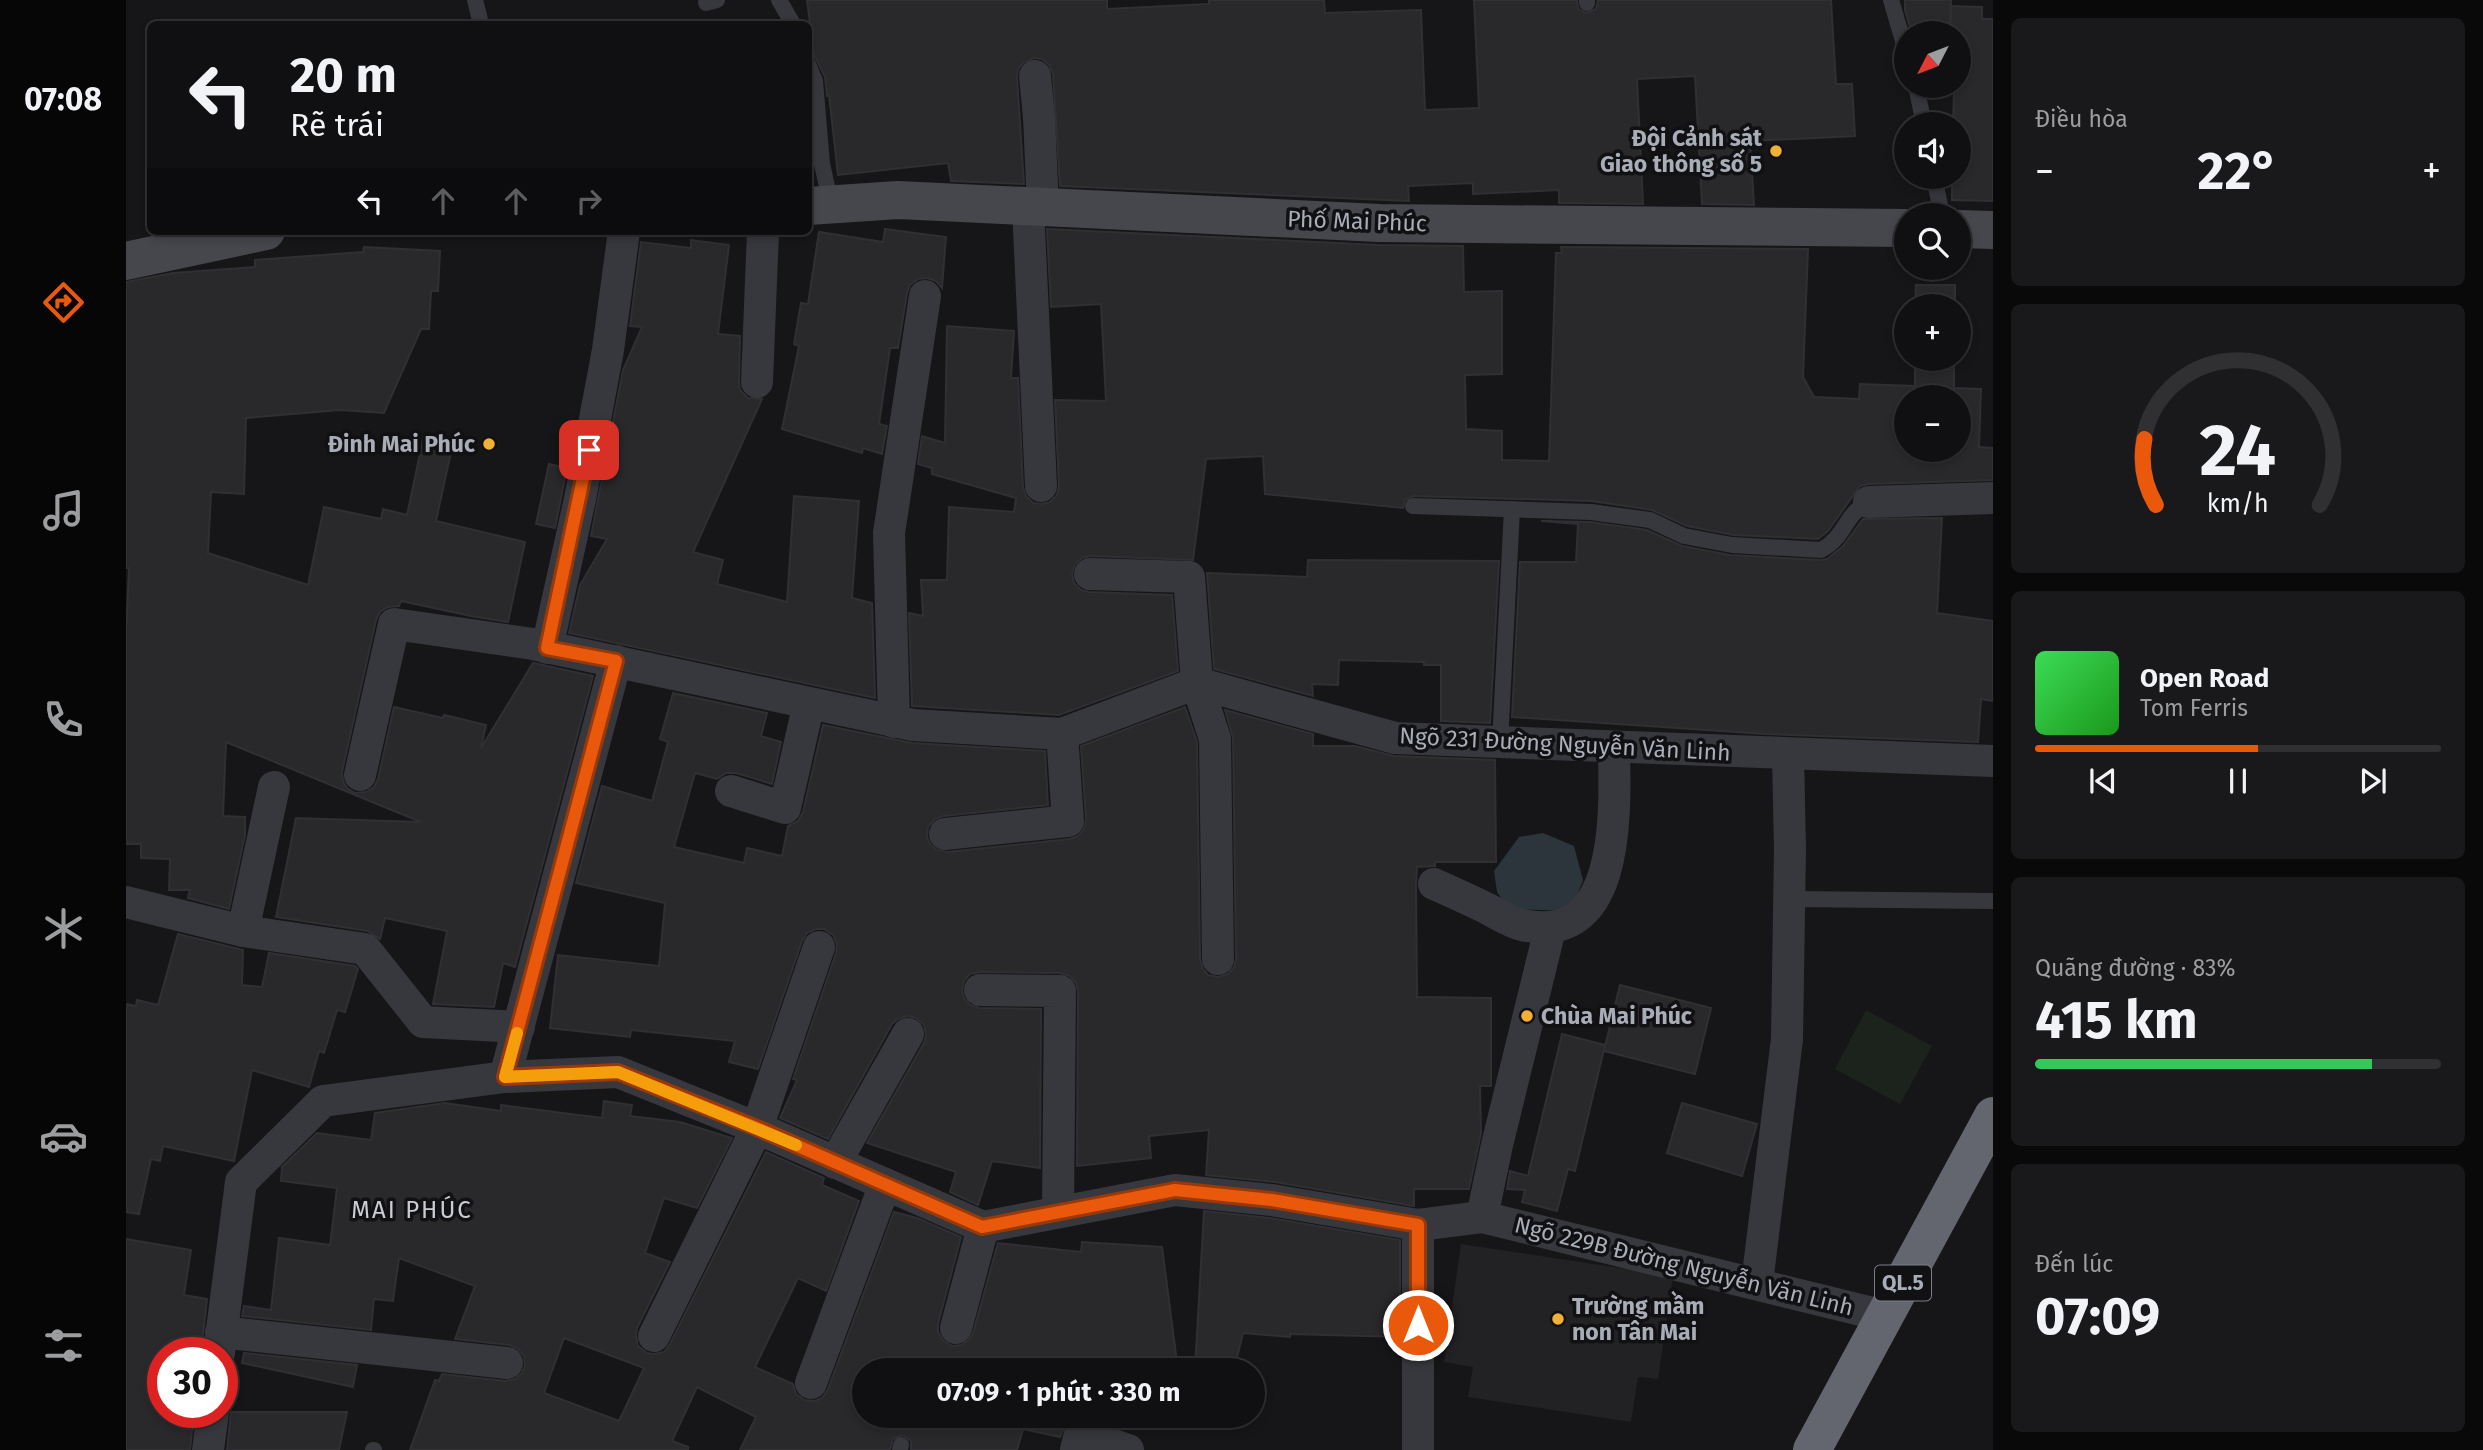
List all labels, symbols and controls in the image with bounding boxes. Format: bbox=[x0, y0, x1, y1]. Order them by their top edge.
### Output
north arrow bbox=[1894, 21, 1970, 98]
map controls bbox=[1894, 21, 1971, 462]
text: 20 m bbox=[290, 46, 397, 105]
icon: left bbox=[175, 49, 266, 140]
text: 07:08 bbox=[24, 80, 102, 118]
text: Điều hòa bbox=[2035, 105, 2128, 133]
text: Rẽ trái bbox=[290, 106, 384, 144]
button: sound bbox=[1894, 112, 1971, 189]
place label: Đội Cảnh sát Giao thông số 5 bbox=[1600, 124, 1763, 178]
text: 22° bbox=[2198, 140, 2278, 203]
marker: Đội Cảnh sát Giao thông số 5 bbox=[1768, 143, 1784, 159]
text: − bbox=[2035, 148, 2054, 194]
text: + bbox=[2422, 148, 2441, 194]
icon: left bbox=[351, 182, 389, 220]
icon: ahead bbox=[424, 182, 462, 220]
icon: ahead bbox=[497, 182, 535, 220]
icon: right bbox=[570, 182, 608, 220]
button: search bbox=[1894, 203, 1971, 280]
street label: Phố Mai Phúc bbox=[1287, 205, 1427, 237]
icon: directions bbox=[39, 278, 88, 327]
button: + bbox=[1894, 294, 1971, 371]
button: − bbox=[1894, 385, 1971, 462]
text: 24 bbox=[2200, 407, 2276, 494]
pin bbox=[559, 420, 619, 480]
place label: Đinh Mai Phúc bbox=[328, 430, 475, 458]
icon: arrive bbox=[570, 431, 608, 469]
marker: Đinh Mai Phúc bbox=[481, 436, 497, 452]
icon: music bbox=[39, 486, 88, 535]
text: km/h bbox=[2207, 488, 2269, 518]
text: Open Road bbox=[2140, 663, 2269, 694]
text: Tom Ferris bbox=[2140, 694, 2248, 722]
icon: phone bbox=[39, 695, 88, 744]
street label: Ngõ 231 Đường Nguyễn Văn Linh bbox=[1399, 721, 1731, 767]
icon: previous bbox=[2084, 762, 2122, 800]
icon: pause bbox=[2219, 762, 2257, 800]
icon: next bbox=[2354, 762, 2392, 800]
icon: climate bbox=[39, 904, 88, 953]
text: Quãng đường · 83% bbox=[2035, 954, 2236, 982]
text: 415 km bbox=[2035, 989, 2198, 1052]
place label: Chùa Mai Phúc bbox=[1541, 1002, 1692, 1030]
marker: Chùa Mai Phúc bbox=[1519, 1008, 1535, 1024]
icon: car bbox=[39, 1112, 88, 1161]
district label: MAI PHÚC bbox=[351, 1195, 473, 1224]
street label: Ngõ 229B Đường Nguyễn Văn Linh bbox=[1512, 1210, 1856, 1322]
text: Đến lúc bbox=[2035, 1250, 2113, 1278]
road number: QL.5 bbox=[1875, 1266, 1931, 1300]
text: 07:09 bbox=[2035, 1285, 2160, 1348]
position arrow bbox=[1381, 1288, 1455, 1362]
place label: Trường mầm non Tân Mai bbox=[1572, 1290, 1705, 1346]
marker: Trường mầm non Tân Mai bbox=[1550, 1311, 1566, 1327]
icon: filters bbox=[39, 1321, 88, 1370]
speed limit sign: 30 bbox=[147, 1337, 238, 1428]
text: 07:09 · 1 phút · 330 m bbox=[937, 1377, 1180, 1408]

